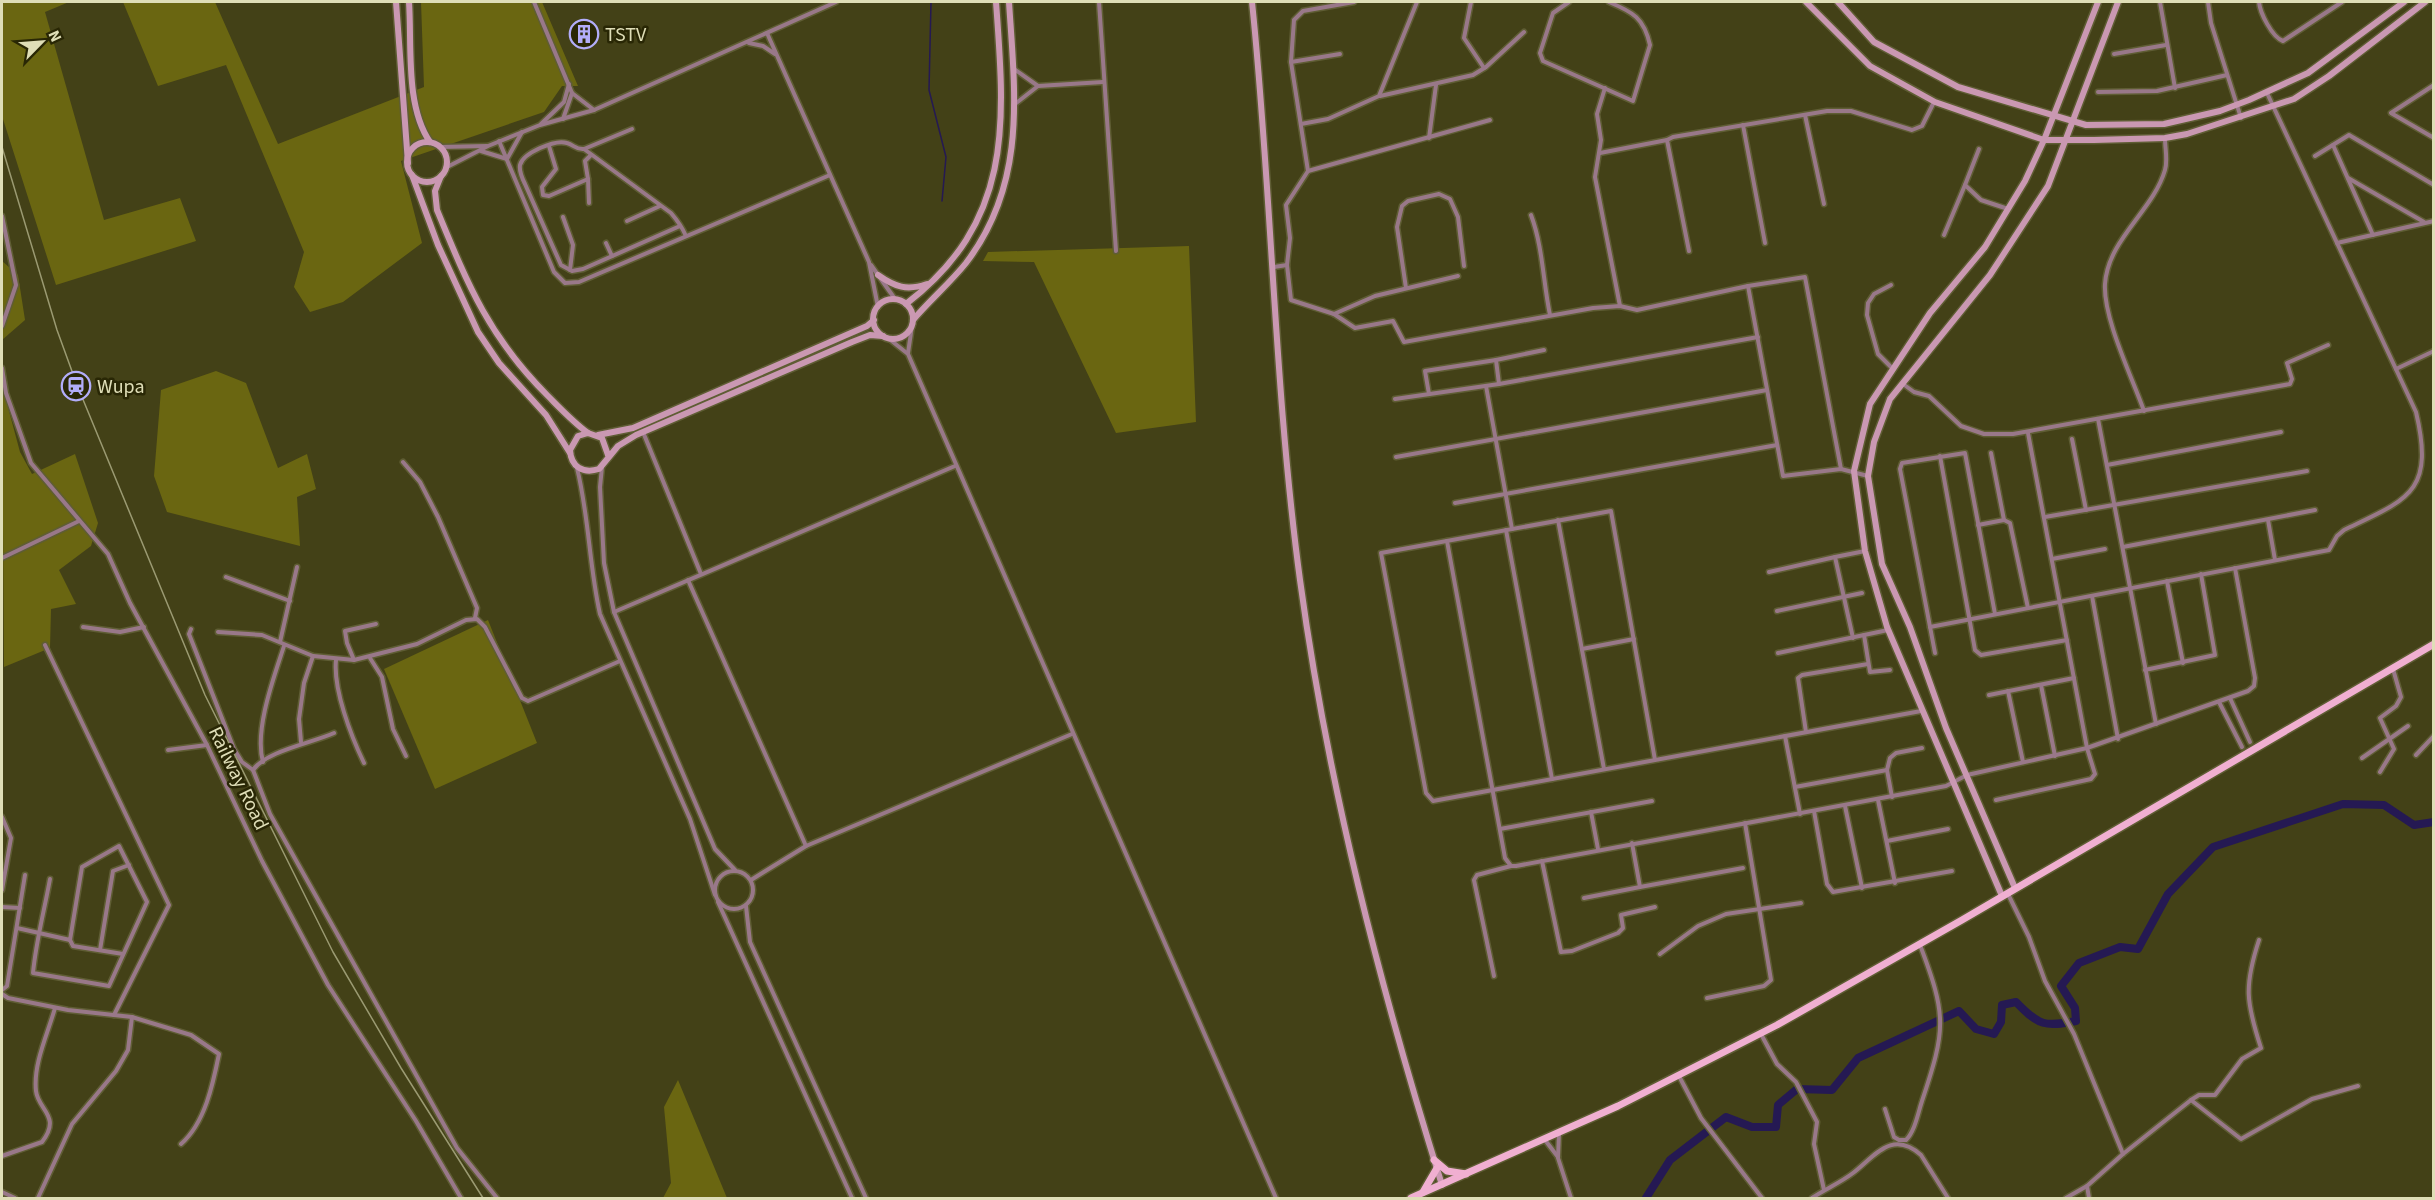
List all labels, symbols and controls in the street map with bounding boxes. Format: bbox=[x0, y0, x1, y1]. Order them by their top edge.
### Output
north arrow bbox=[12, 12, 72, 72]
building icon: TSTV bbox=[568, 18, 600, 50]
place label: TSTV bbox=[605, 21, 647, 49]
text: N bbox=[42, 27, 67, 46]
station icon: Wupa bbox=[60, 370, 92, 402]
place label: Wupa bbox=[97, 373, 145, 401]
street label: Railway Road bbox=[201, 722, 275, 835]

